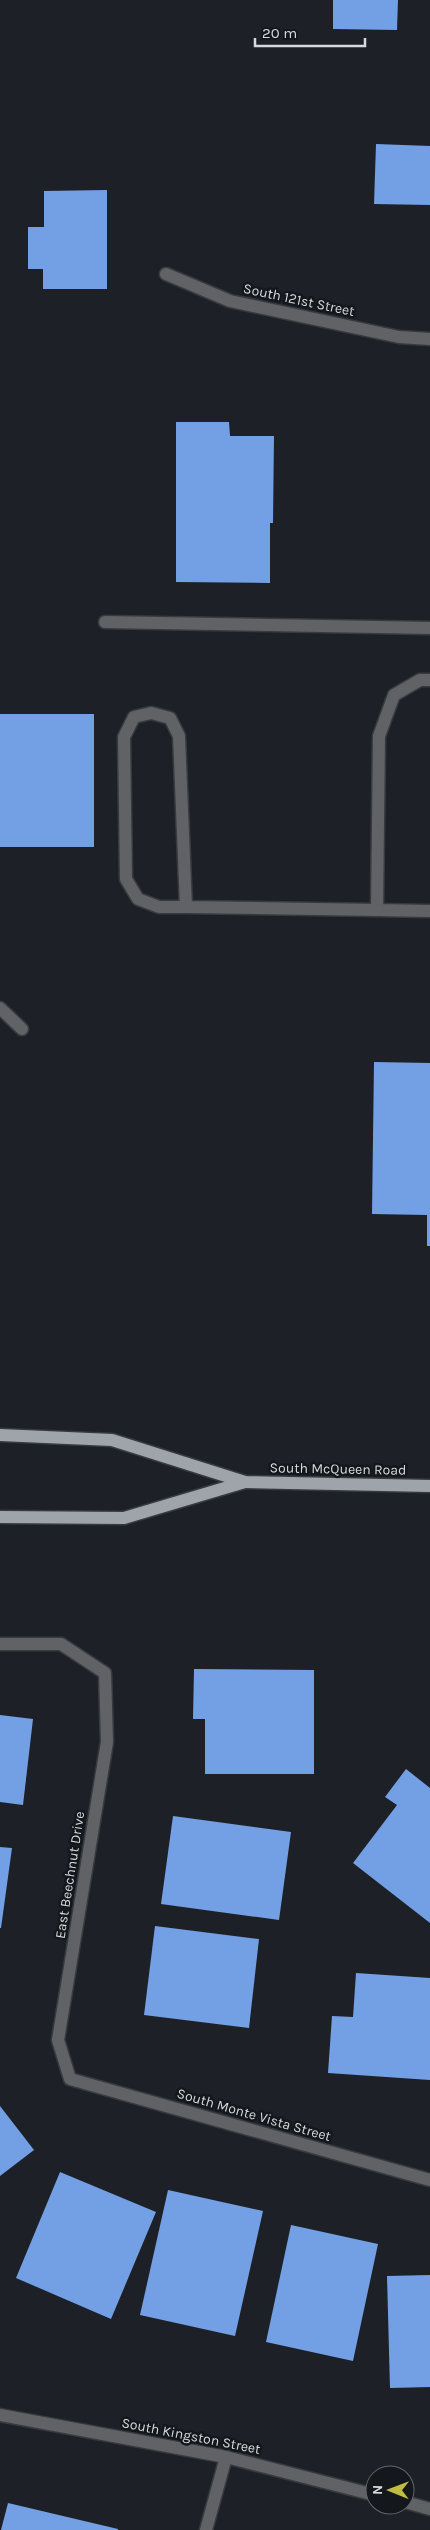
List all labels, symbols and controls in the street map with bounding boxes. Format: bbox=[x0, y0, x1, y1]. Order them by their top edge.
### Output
scale bar bbox=[255, 15, 365, 47]
text: 20 m bbox=[262, 24, 297, 42]
street label: South 121st Street bbox=[242, 280, 356, 320]
street label: South McQueen Road bbox=[270, 1459, 406, 1479]
street label: East Beechnut Drive bbox=[52, 1810, 88, 1940]
street label: South Monte Vista Street bbox=[175, 2085, 333, 2145]
street label: South Kingston Street bbox=[120, 2414, 262, 2458]
north arrow bbox=[365, 2465, 415, 2515]
text: N bbox=[369, 2485, 386, 2495]

